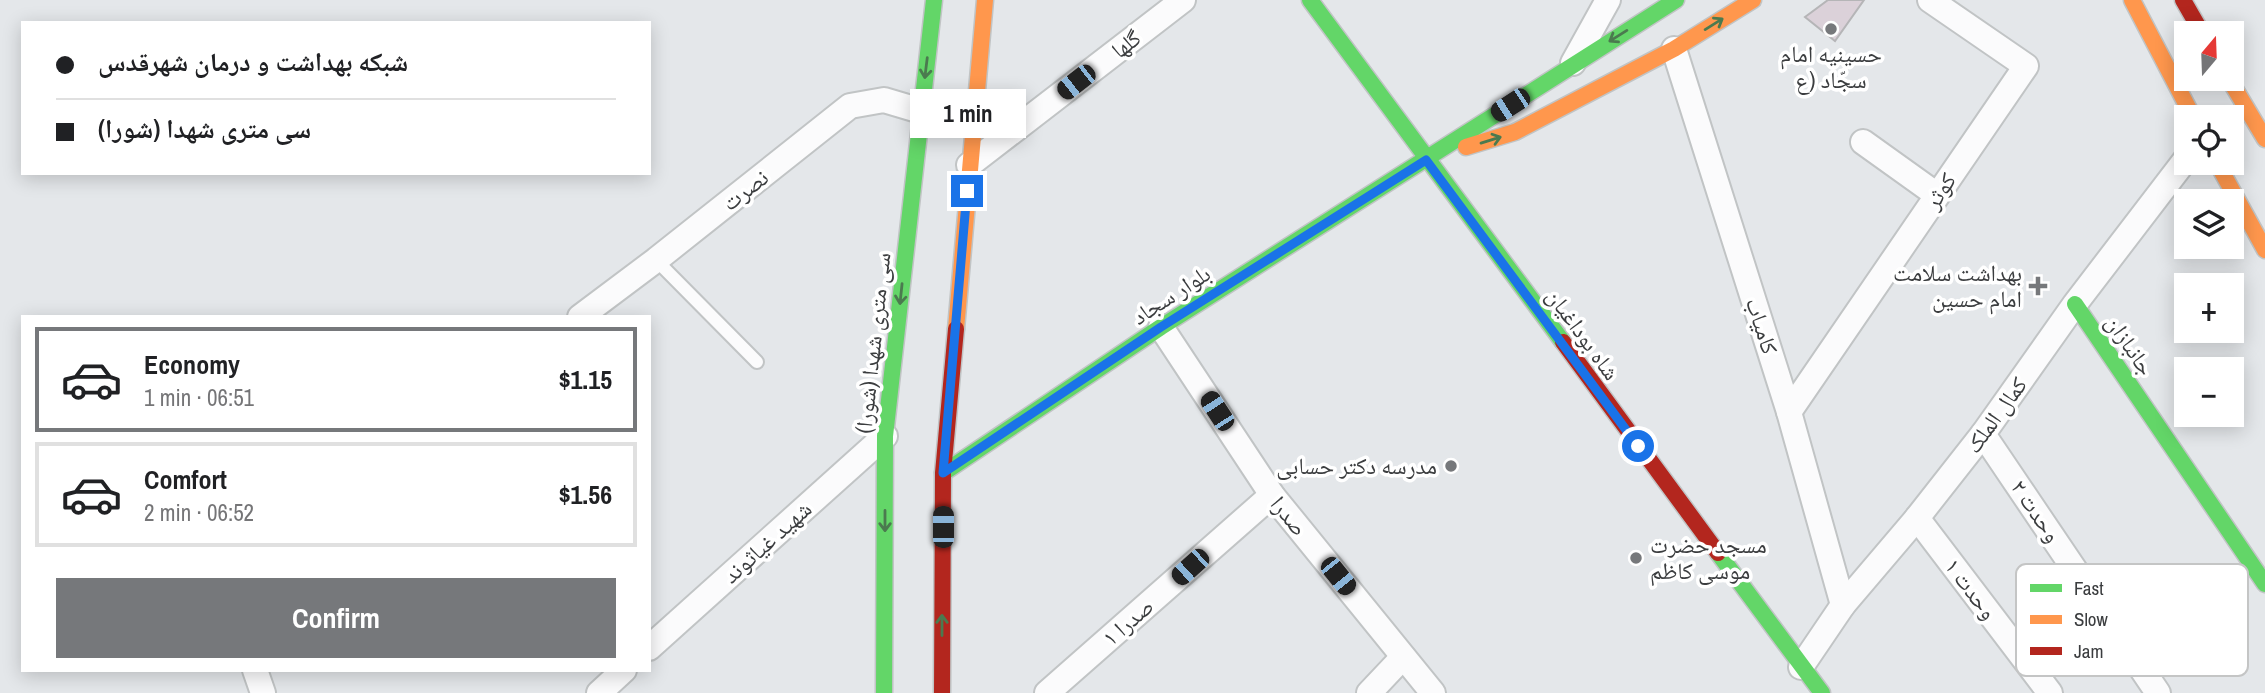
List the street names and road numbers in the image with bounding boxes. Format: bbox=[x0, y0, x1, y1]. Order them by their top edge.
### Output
street label: گلها bbox=[1104, 22, 1147, 65]
street label: نصرت bbox=[715, 162, 774, 218]
street label: کوثر bbox=[1916, 166, 1963, 216]
street label: سی متری شهدا (شورا) bbox=[848, 251, 897, 435]
street label: بلوار سجاد bbox=[1125, 258, 1216, 332]
street label: شاه بوداغیان bbox=[1539, 281, 1627, 386]
street label: کامیاب bbox=[1739, 294, 1786, 359]
street label: جانبازان bbox=[2099, 308, 2162, 381]
street label: کمال الملک bbox=[1957, 370, 2034, 459]
street label: وحدت ۲ bbox=[2004, 473, 2069, 548]
street label: صدرا bbox=[1264, 489, 1315, 542]
street label: شهید غیاثوند bbox=[715, 493, 818, 590]
street label: وحدت ۱ bbox=[1938, 552, 2005, 626]
street label: صدرا ۱ bbox=[1095, 591, 1160, 653]

